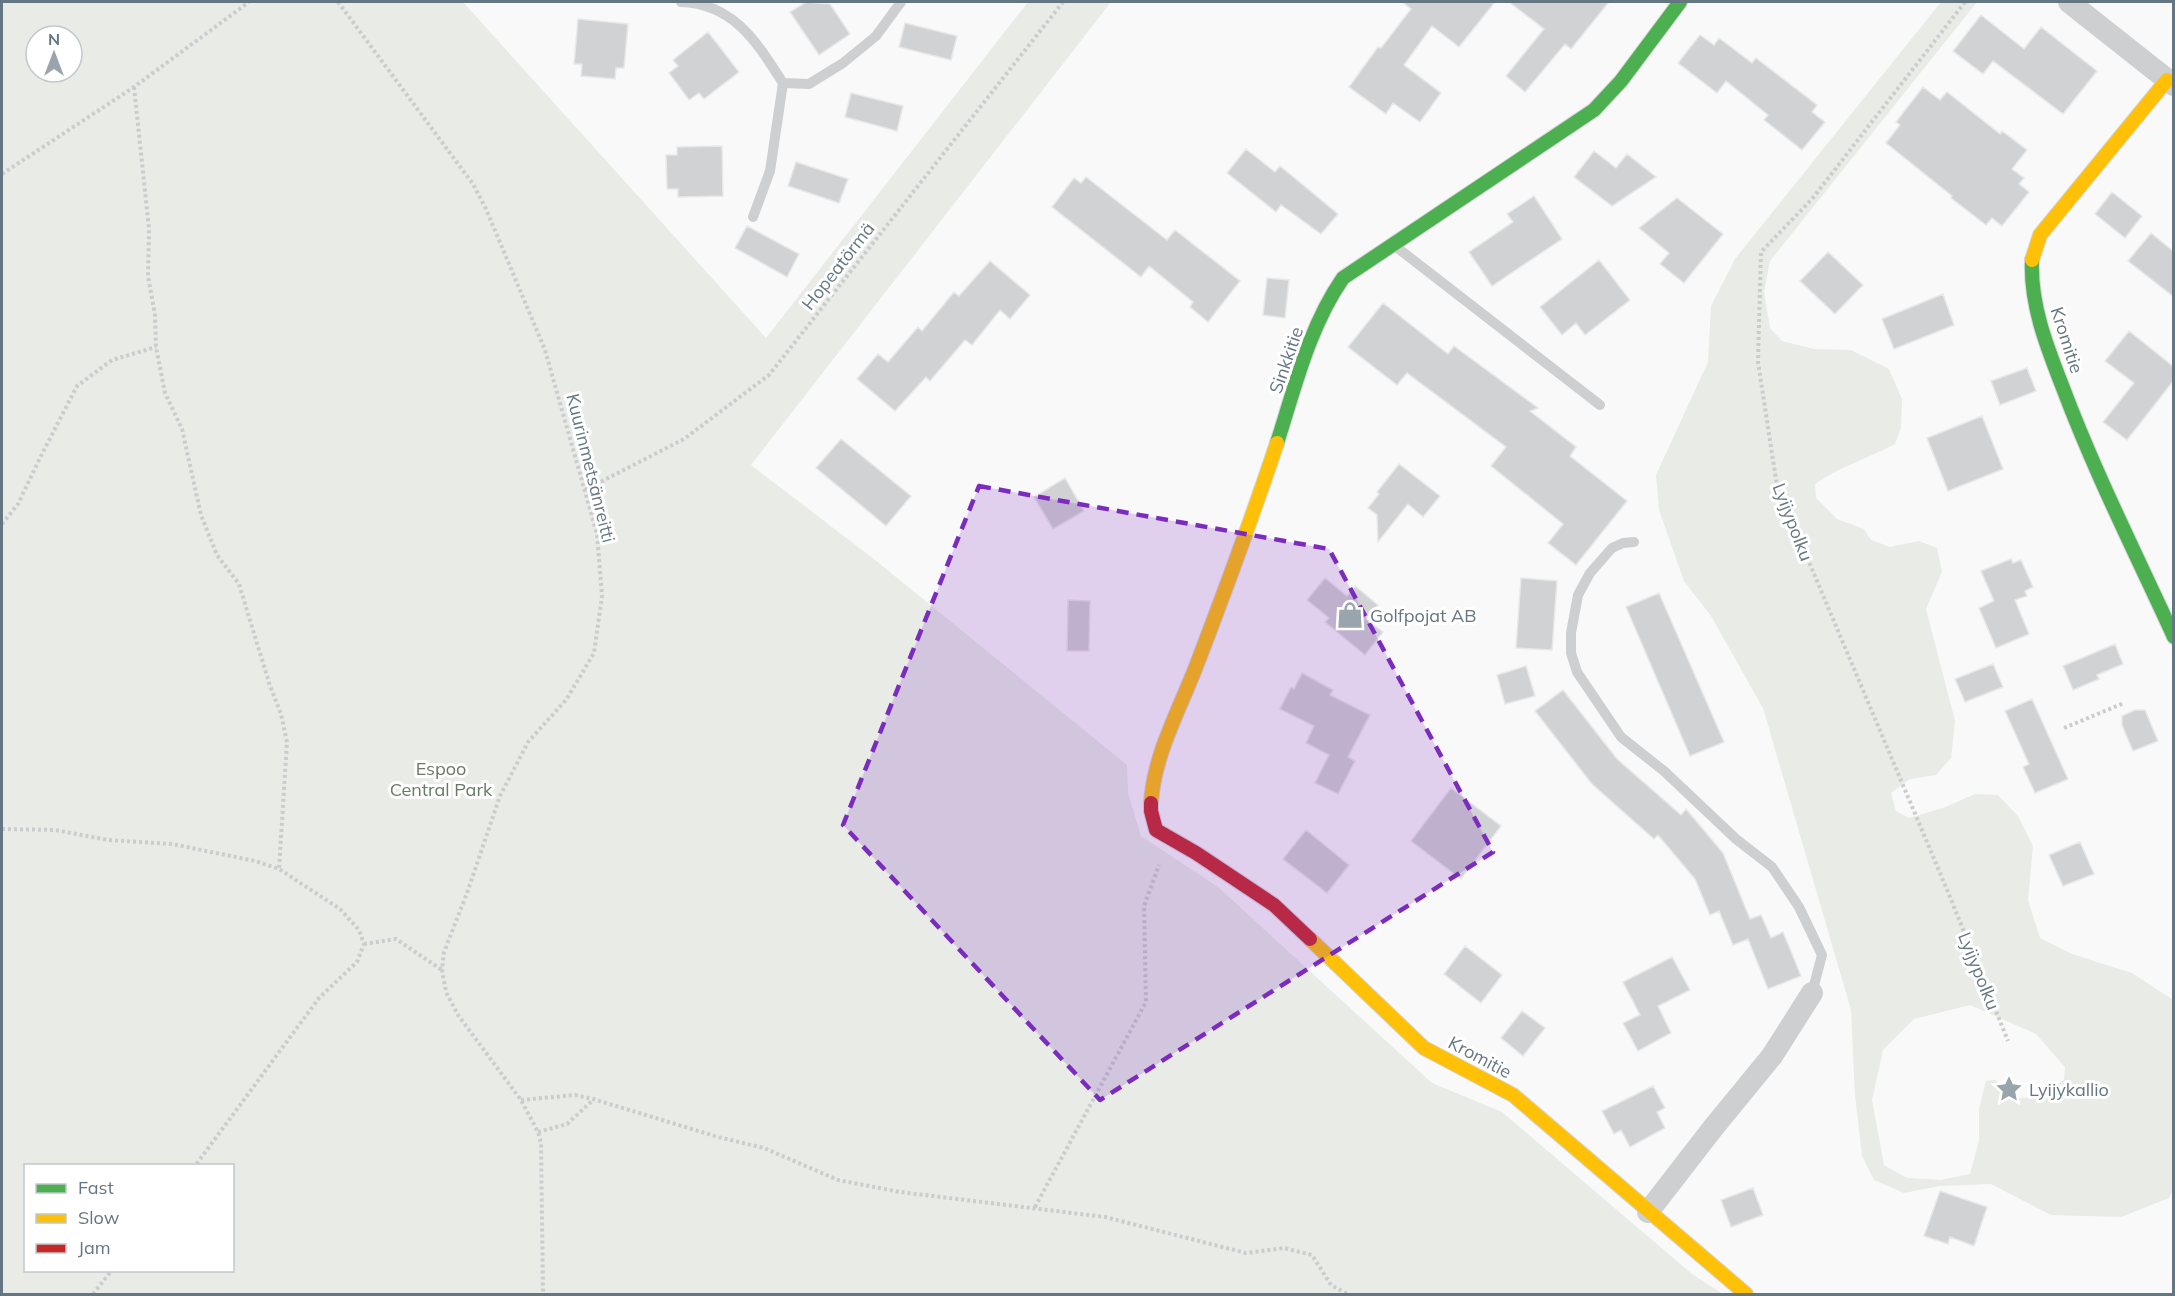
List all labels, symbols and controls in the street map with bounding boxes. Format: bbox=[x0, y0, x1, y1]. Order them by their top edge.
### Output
north arrow bbox=[24, 24, 84, 84]
text: N bbox=[48, 29, 60, 49]
street label: Hopeatörmä bbox=[797, 218, 879, 314]
street label: Kromitie bbox=[2045, 304, 2089, 376]
street label: Sinkkitie bbox=[1264, 324, 1308, 396]
street label: Kuurinmetsänreitti bbox=[561, 391, 621, 545]
street label: Lyijypolku bbox=[1768, 480, 1818, 564]
shop icon: Golfpojat AB bbox=[1335, 600, 1365, 630]
place label: Golfpojat AB bbox=[1370, 604, 1476, 627]
park label: Espoo Central Park bbox=[390, 757, 493, 801]
street label: Lyijypolku bbox=[1953, 929, 2005, 1013]
street label: Kromitie bbox=[1444, 1031, 1516, 1083]
place icon: Lyijykallio bbox=[1994, 1074, 2024, 1104]
place label: Lyijykallio bbox=[2029, 1078, 2109, 1101]
legend bbox=[24, 1164, 234, 1272]
text: Fast bbox=[78, 1176, 114, 1199]
text: Slow bbox=[78, 1206, 120, 1229]
text: Jam bbox=[78, 1236, 111, 1259]

